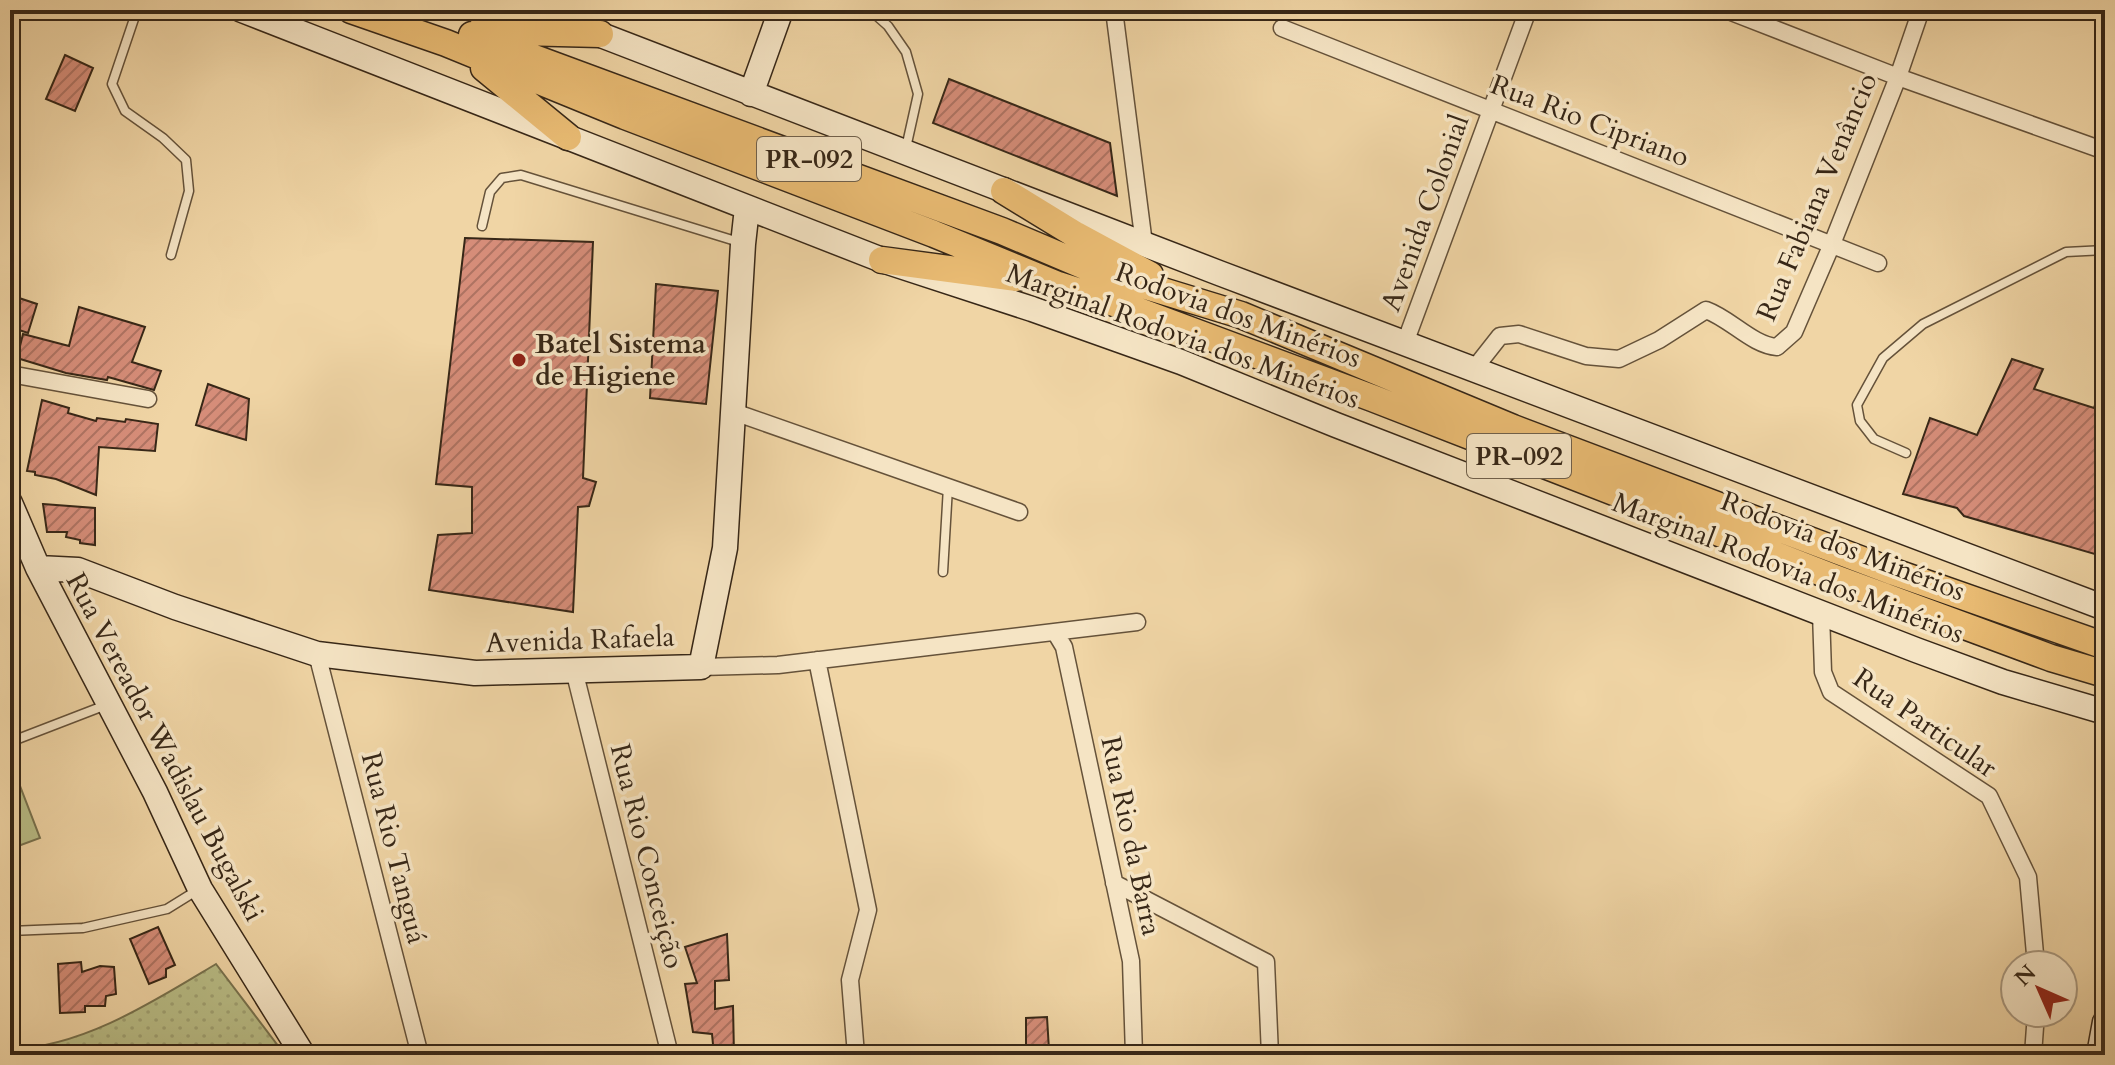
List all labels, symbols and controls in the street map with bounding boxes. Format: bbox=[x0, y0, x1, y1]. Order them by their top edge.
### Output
street label: Rua Rio Cipriano bbox=[1485, 66, 1695, 176]
street label: Rua Fabiana Venâncio bbox=[1748, 67, 1886, 327]
street label: Avenida Colonial bbox=[1372, 109, 1478, 317]
road number: PR-092 bbox=[757, 137, 861, 181]
street label: Rodovia dos Minérios bbox=[1110, 253, 1366, 377]
street label: Marginal Rodovia dos Minérios bbox=[1001, 254, 1365, 418]
place label: Batel Sistema de Higiene bbox=[535, 325, 706, 395]
marker: Batel Sistema de Higiene bbox=[510, 351, 528, 369]
road number: PR-092 bbox=[1467, 434, 1571, 478]
street label: Rodovia dos Minérios bbox=[1715, 482, 1971, 610]
street label: Marginal Rodovia dos Minérios bbox=[1607, 483, 1969, 653]
street label: Rua Vereador Wadislau Bugalski bbox=[57, 566, 273, 928]
street label: Avenida Rafaela bbox=[485, 618, 675, 662]
street label: Rua Particular bbox=[1845, 659, 2005, 787]
street label: Rua Rio da Barra bbox=[1091, 733, 1171, 939]
street label: Rua Rio Conceição bbox=[601, 740, 693, 972]
street label: Rua Rio Tanguá bbox=[352, 748, 436, 948]
north arrow bbox=[1999, 949, 2079, 1029]
text: N bbox=[2008, 958, 2043, 993]

